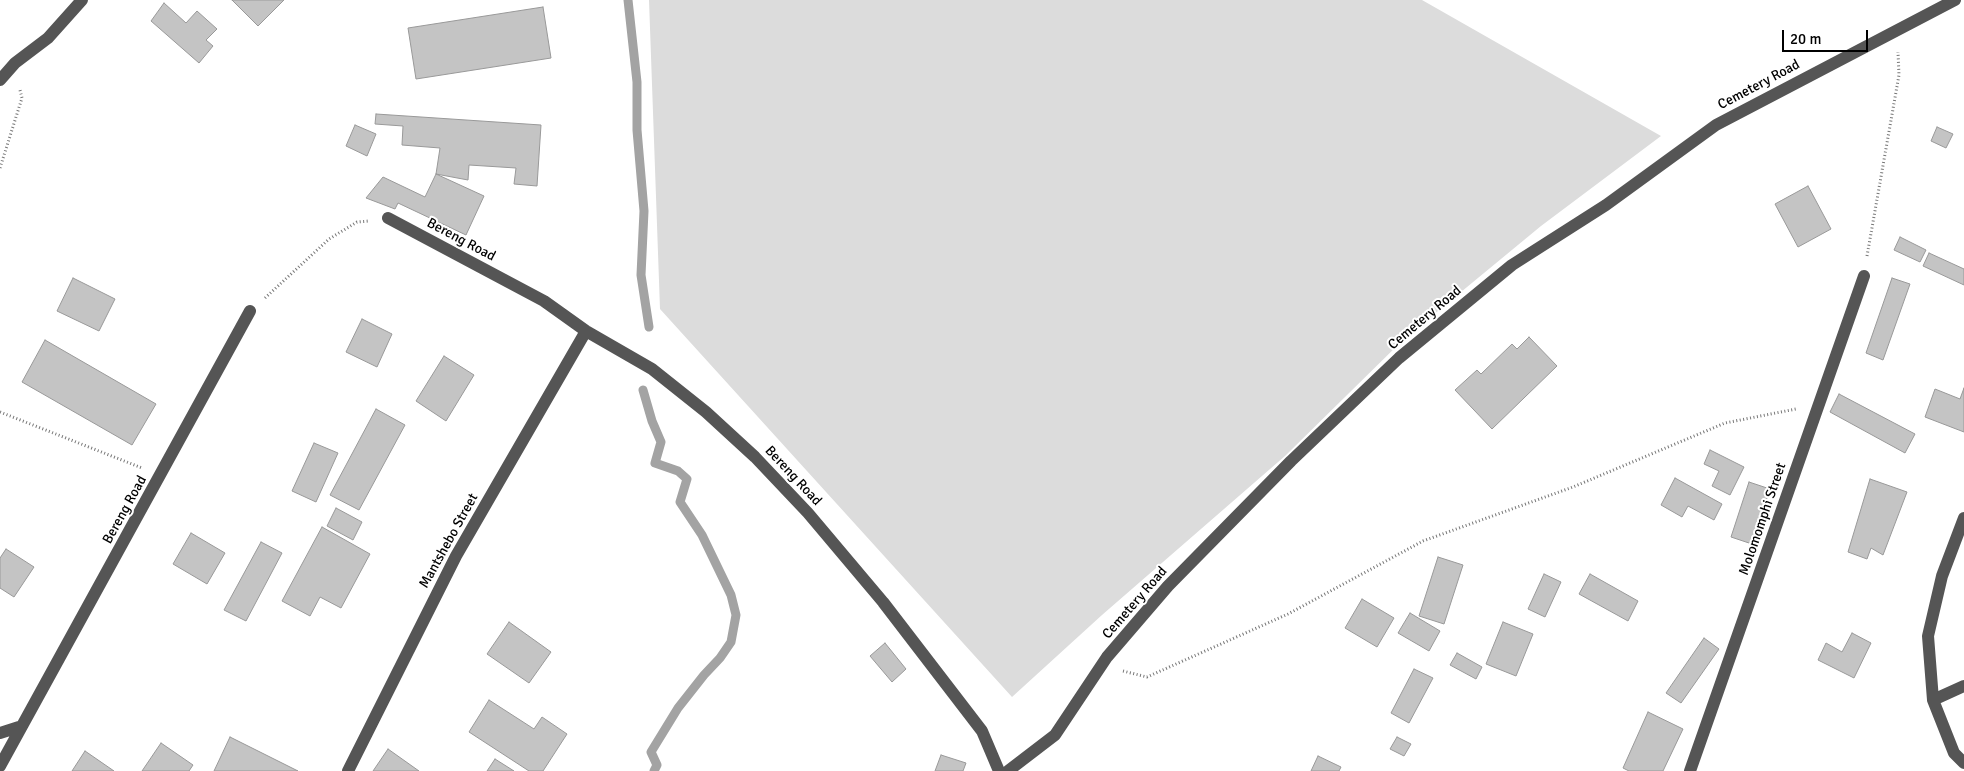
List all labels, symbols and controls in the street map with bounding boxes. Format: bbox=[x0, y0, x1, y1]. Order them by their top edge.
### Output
scale bar bbox=[1784, 20, 1870, 52]
text: 20 m bbox=[1790, 30, 1821, 48]
street label: Cemetery Road bbox=[1715, 56, 1803, 114]
street label: Bereng Road bbox=[424, 215, 498, 265]
street label: Cemetery Road bbox=[1385, 283, 1465, 353]
street label: Bereng Road bbox=[761, 443, 825, 509]
street label: Molomomphi Street bbox=[1736, 461, 1790, 577]
street label: Bereng Road bbox=[99, 473, 151, 547]
street label: Mantshebo Street bbox=[416, 491, 482, 591]
street label: Cemetery Road bbox=[1099, 563, 1171, 643]

